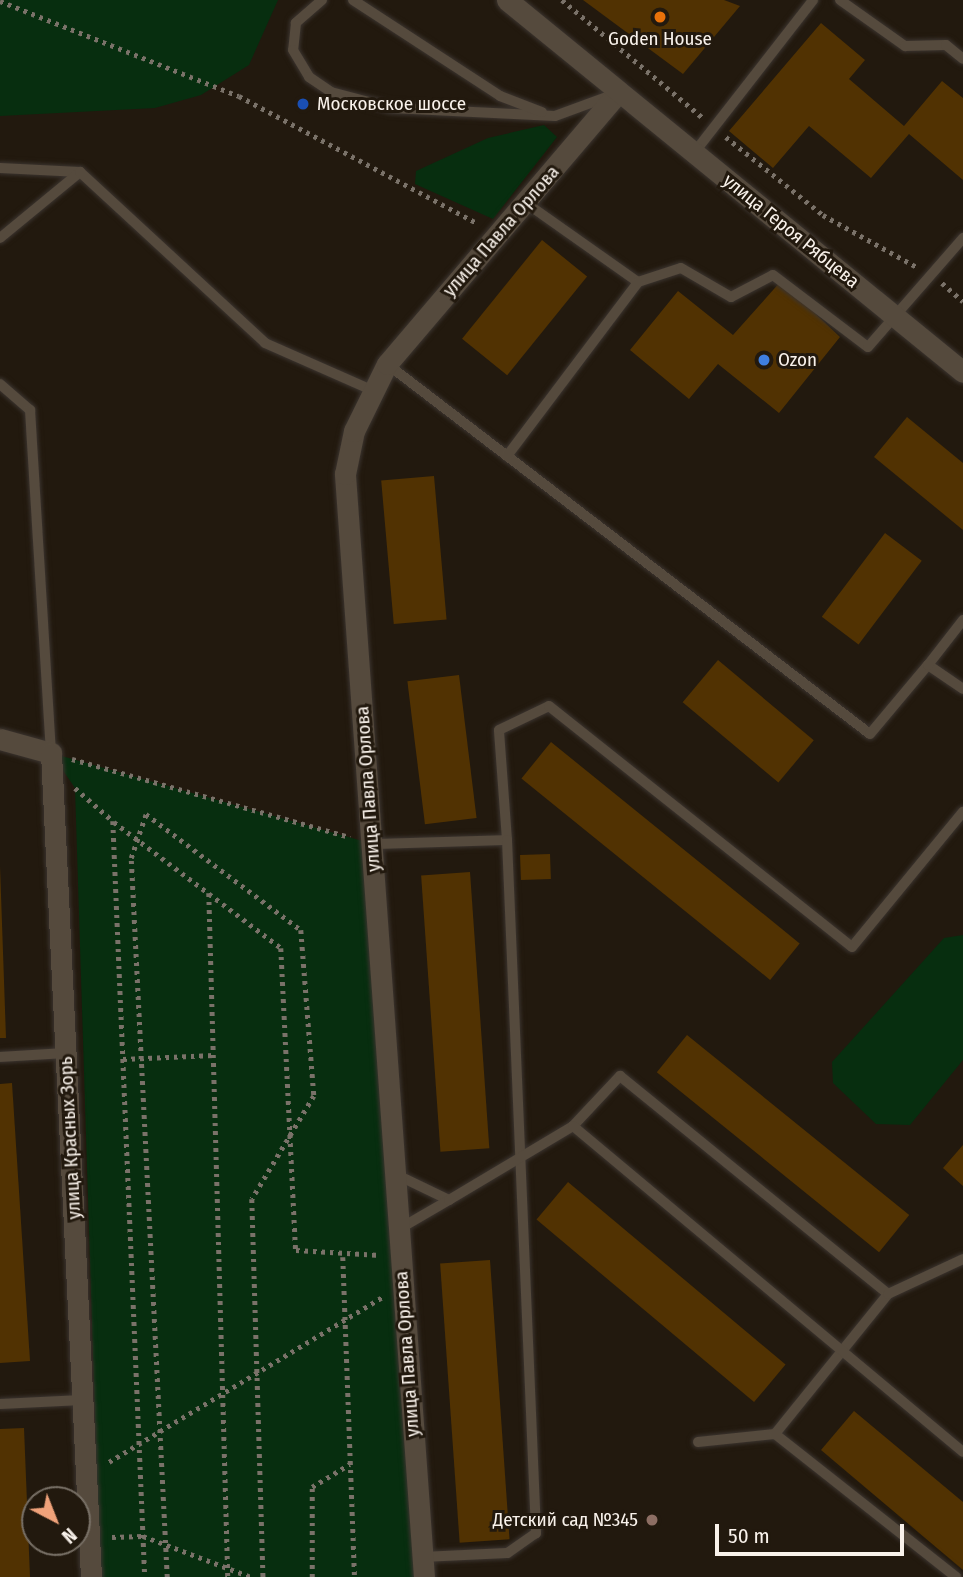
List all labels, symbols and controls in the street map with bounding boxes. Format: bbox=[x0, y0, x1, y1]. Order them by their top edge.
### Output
marker: Goden House bbox=[652, 9, 668, 25]
place label: Goden House bbox=[608, 28, 712, 50]
place label: Московское шоссе bbox=[317, 93, 466, 115]
marker: Московское шоссе bbox=[295, 96, 311, 112]
street label: улица Павла Орлова bbox=[438, 161, 564, 301]
street label: улица Героя Рябцева bbox=[718, 169, 864, 293]
place label: Ozon bbox=[778, 349, 817, 371]
marker: Ozon bbox=[756, 352, 772, 368]
street label: улица Павла Орлова bbox=[351, 705, 385, 873]
street label: улица Красных Зорь bbox=[54, 1056, 86, 1220]
street label: улица Павла Орлова bbox=[390, 1270, 424, 1438]
north arrow bbox=[21, 1486, 91, 1556]
place label: Детский сад №345 bbox=[493, 1509, 638, 1531]
scale bar bbox=[718, 1510, 907, 1554]
marker: Детский сад №345 bbox=[644, 1512, 660, 1528]
text: N bbox=[57, 1523, 81, 1548]
text: 50 m bbox=[728, 1523, 770, 1549]

